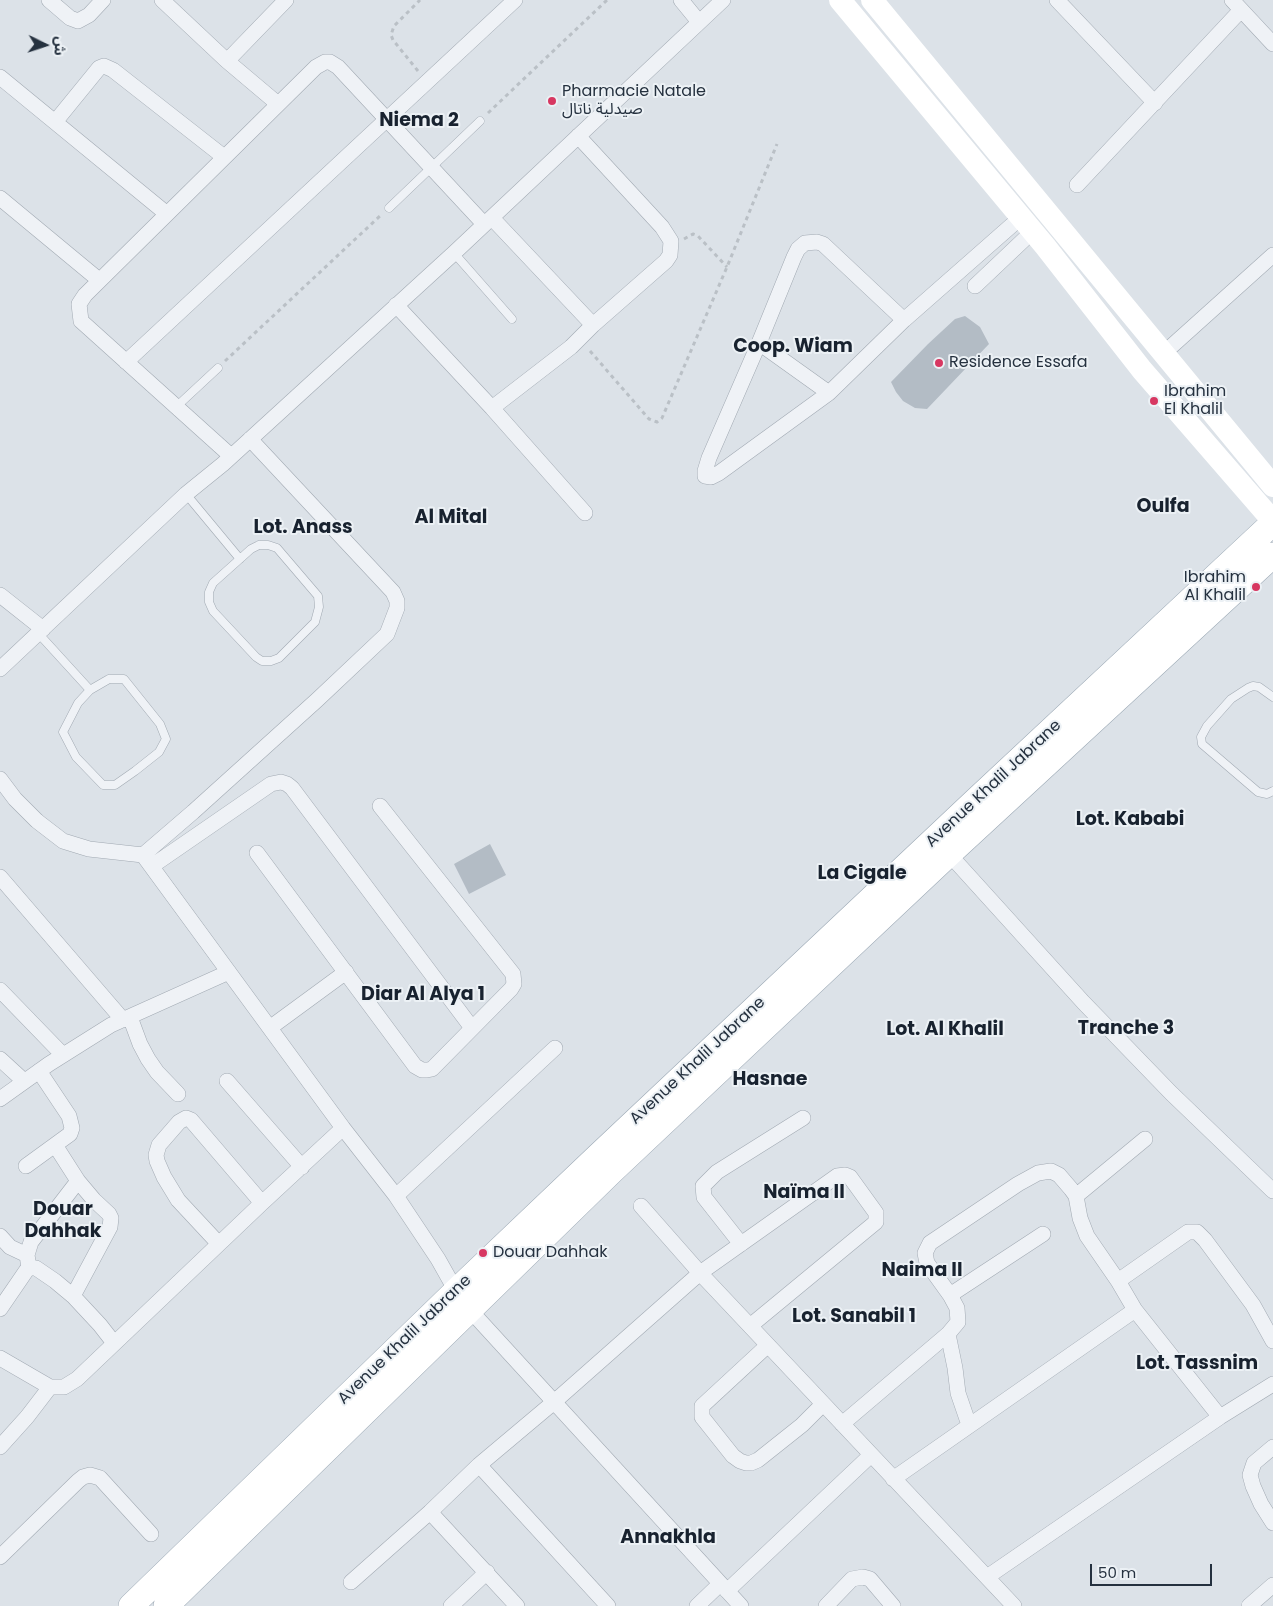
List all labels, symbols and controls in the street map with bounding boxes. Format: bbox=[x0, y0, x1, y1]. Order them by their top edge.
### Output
north arrow bbox=[20, 20, 70, 70]
text: ش bbox=[49, 36, 71, 56]
place label: Pharmacie Natale صيدلية ناتال bbox=[562, 82, 706, 120]
marker: Pharmacie Natale صيدلية ناتال bbox=[546, 95, 558, 107]
district label: Niema 2 bbox=[379, 110, 459, 132]
district label: Coop. Wiam bbox=[733, 336, 853, 358]
place label: Residence Essafa bbox=[949, 353, 1088, 373]
marker: Residence Essafa bbox=[933, 357, 945, 369]
place label: Ibrahim El Khalil bbox=[1164, 382, 1226, 420]
marker: Ibrahim El Khalil bbox=[1148, 395, 1160, 407]
district label: Oulfa bbox=[1136, 496, 1190, 518]
district label: Al Mital bbox=[415, 507, 487, 529]
district label: Lot. Anass bbox=[253, 517, 353, 539]
place label: Ibrahim Al Khalil bbox=[1184, 568, 1246, 606]
marker: Ibrahim Al Khalil bbox=[1250, 581, 1262, 593]
street label: Avenue Khalil Jabrane bbox=[922, 716, 1066, 852]
district label: Lot. Kababi bbox=[1076, 809, 1184, 831]
district label: La Cigale bbox=[817, 863, 907, 885]
district label: Diar Al Alya 1 bbox=[361, 984, 485, 1006]
street label: Avenue Khalil Jabrane bbox=[626, 993, 770, 1129]
district label: Tranche 3 bbox=[1078, 1018, 1174, 1040]
district label: Lot. Al Khalil bbox=[886, 1019, 1004, 1041]
district label: Hasnae bbox=[733, 1069, 807, 1091]
district label: Naïma II bbox=[763, 1182, 845, 1204]
district label: Douar Dahhak bbox=[25, 1199, 101, 1243]
place label: Douar Dahhak bbox=[493, 1243, 608, 1263]
marker: Douar Dahhak bbox=[477, 1247, 489, 1259]
district label: Naima II bbox=[881, 1260, 963, 1282]
street label: Avenue Khalil Jabrane bbox=[334, 1271, 476, 1409]
district label: Lot. Sanabil 1 bbox=[792, 1306, 916, 1328]
district label: Lot. Tassnim bbox=[1136, 1353, 1258, 1375]
district label: Annakhla bbox=[620, 1527, 716, 1549]
scale bar bbox=[1093, 1554, 1216, 1586]
text: 50 m bbox=[1098, 1562, 1136, 1583]

